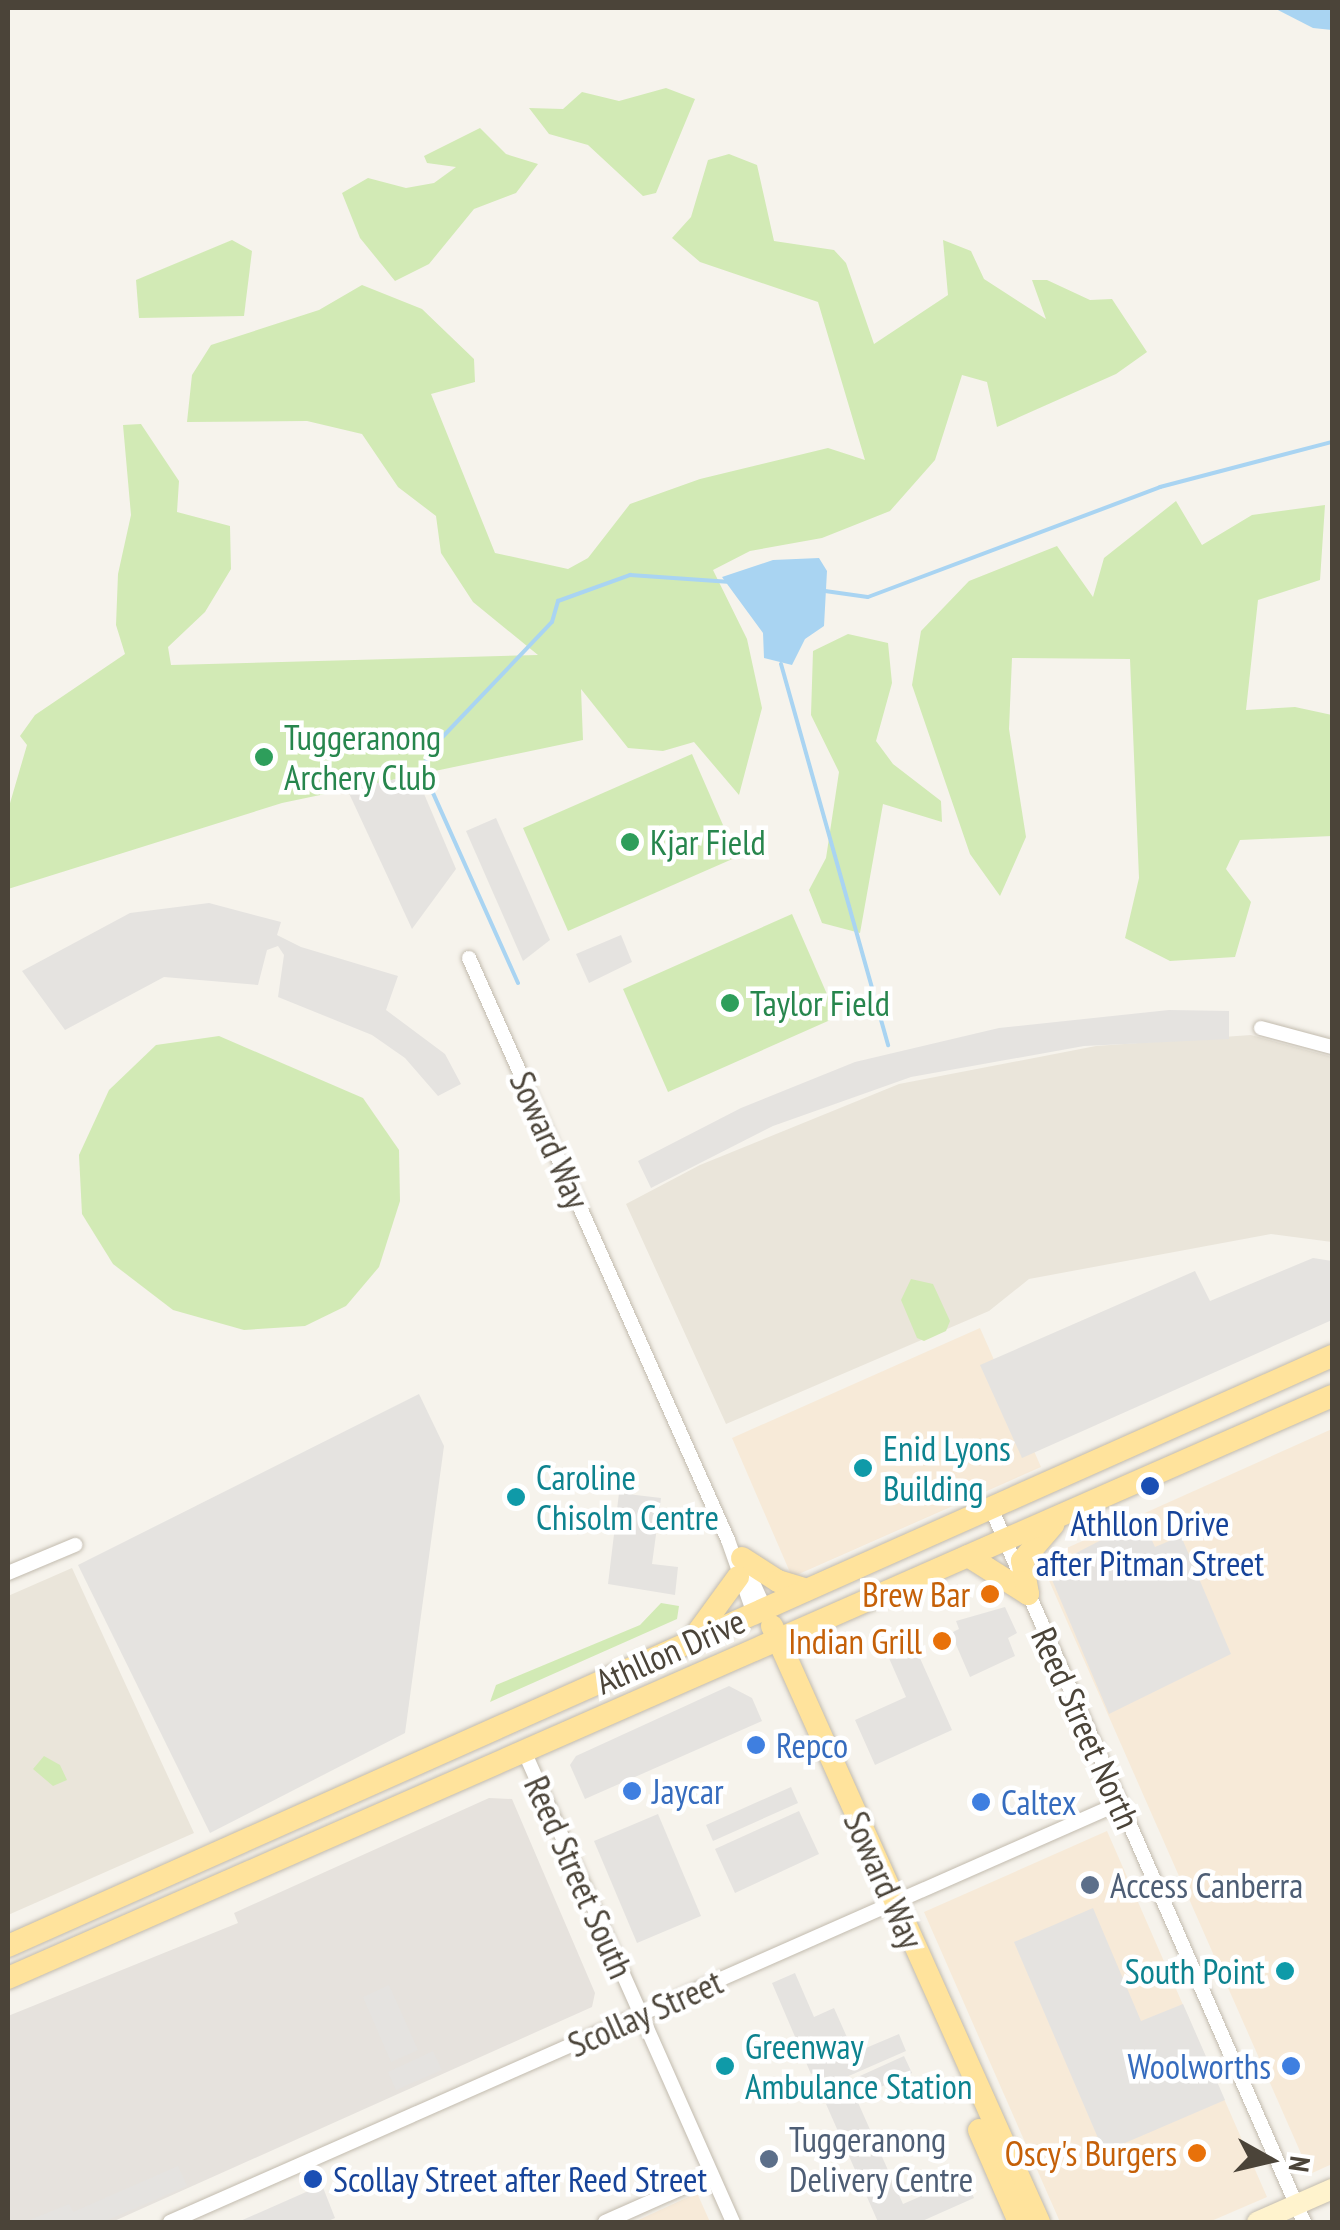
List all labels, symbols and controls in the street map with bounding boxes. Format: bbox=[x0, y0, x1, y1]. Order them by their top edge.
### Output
place label: Tuggeranong Archery Club bbox=[284, 716, 441, 798]
marker: Tuggeranong Archery Club bbox=[253, 746, 275, 768]
place label: Kjar Field bbox=[650, 821, 766, 863]
marker: Kjar Field bbox=[619, 831, 641, 853]
place label: Taylor Field bbox=[750, 982, 890, 1024]
marker: Taylor Field bbox=[719, 992, 741, 1014]
street label: Soward Way bbox=[501, 1065, 599, 1215]
place label: Enid Lyons Building bbox=[883, 1427, 1011, 1509]
place label: Caroline Chisolm Centre bbox=[536, 1456, 719, 1538]
marker: Enid Lyons Building bbox=[852, 1457, 874, 1479]
marker: Athllon Drive after Pitman Street bbox=[1139, 1475, 1161, 1497]
marker: Caroline Chisolm Centre bbox=[505, 1486, 527, 1508]
place label: Athllon Drive after Pitman Street bbox=[1036, 1502, 1264, 1584]
place label: Brew Bar bbox=[862, 1573, 970, 1615]
marker: Brew Bar bbox=[979, 1583, 1001, 1605]
street label: Athllon Drive bbox=[589, 1600, 751, 1702]
place label: Indian Grill bbox=[788, 1620, 922, 1662]
street label: Reed Street North bbox=[1023, 1621, 1149, 1835]
marker: Indian Grill bbox=[931, 1630, 953, 1652]
place label: Repco bbox=[776, 1724, 848, 1766]
marker: Repco bbox=[745, 1734, 767, 1756]
street label: Reed Street South bbox=[516, 1769, 642, 1985]
place label: Jaycar bbox=[652, 1770, 724, 1812]
marker: Jaycar bbox=[621, 1780, 643, 1802]
place label: Caltex bbox=[1001, 1781, 1076, 1823]
marker: Caltex bbox=[970, 1791, 992, 1813]
street label: Soward Way bbox=[835, 1805, 933, 1955]
place label: Access Canberra bbox=[1110, 1864, 1303, 1906]
marker: Access Canberra bbox=[1079, 1874, 1101, 1896]
place label: South Point bbox=[1125, 1950, 1265, 1992]
street label: Scollay Street bbox=[561, 1960, 729, 2066]
marker: South Point bbox=[1274, 1960, 1296, 1982]
place label: Greenway Ambulance Station bbox=[745, 2025, 972, 2107]
place label: Woolworths bbox=[1128, 2045, 1271, 2087]
marker: Greenway Ambulance Station bbox=[714, 2055, 736, 2077]
marker: Woolworths bbox=[1280, 2055, 1302, 2077]
north arrow bbox=[1220, 2110, 1320, 2210]
place label: Tuggeranong Delivery Centre bbox=[789, 2118, 974, 2200]
place label: Oscy's Burgers bbox=[1005, 2132, 1177, 2174]
marker: Oscy's Burgers bbox=[1186, 2142, 1208, 2164]
marker: Tuggeranong Delivery Centre bbox=[758, 2148, 780, 2170]
text: N bbox=[1281, 2154, 1320, 2174]
place label: Scollay Street after Reed Street bbox=[333, 2158, 708, 2200]
marker: Scollay Street after Reed Street bbox=[302, 2168, 324, 2190]

